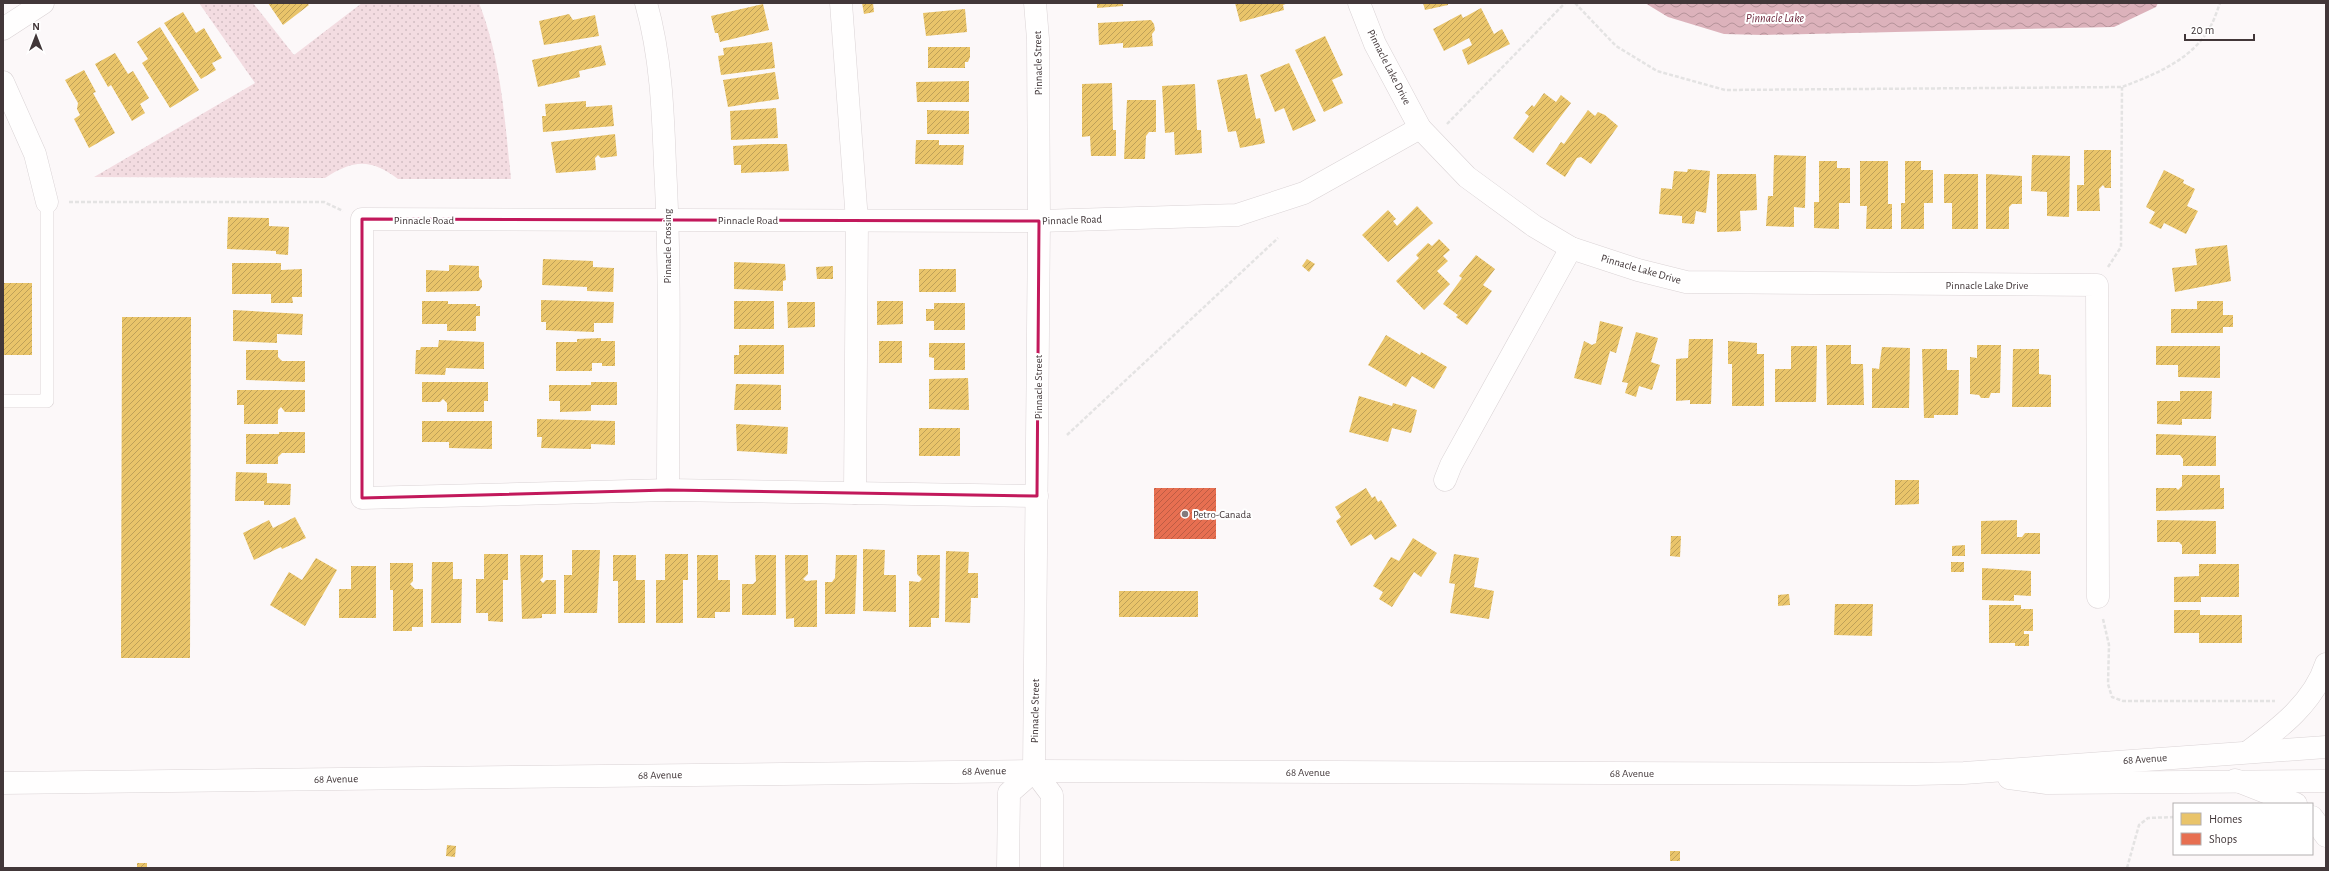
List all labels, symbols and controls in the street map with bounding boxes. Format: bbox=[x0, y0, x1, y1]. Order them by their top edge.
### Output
water label: Pinnacle Lake bbox=[1746, 12, 1805, 24]
north arrow bbox=[16, 16, 56, 56]
scale bar bbox=[2185, 16, 2254, 42]
text: N bbox=[32, 21, 40, 32]
text: 20 m bbox=[2191, 24, 2214, 36]
street label: Pinnacle Lake Drive bbox=[1365, 28, 1413, 106]
street label: Pinnacle Street bbox=[1032, 30, 1044, 95]
street label: Pinnacle Crossing bbox=[662, 208, 673, 283]
street label: Pinnacle Road bbox=[1042, 213, 1103, 227]
street label: Pinnacle Road bbox=[394, 215, 455, 226]
street label: Pinnacle Road bbox=[718, 215, 779, 226]
street label: Pinnacle Lake Drive bbox=[1600, 252, 1682, 286]
street label: Pinnacle Lake Drive bbox=[1946, 280, 2028, 291]
street label: Pinnacle Street bbox=[1033, 354, 1044, 419]
marker: Petro-Canada bbox=[1180, 509, 1190, 519]
place label: Petro-Canada bbox=[1193, 509, 1251, 520]
street label: Pinnacle Street bbox=[1029, 678, 1041, 743]
street label: 68 Avenue bbox=[2123, 752, 2167, 766]
street label: 68 Avenue bbox=[962, 765, 1006, 777]
street label: 68 Avenue bbox=[1286, 767, 1330, 778]
street label: 68 Avenue bbox=[1610, 768, 1654, 779]
street label: 68 Avenue bbox=[638, 769, 682, 781]
street label: 68 Avenue bbox=[314, 773, 358, 785]
legend bbox=[2173, 803, 2313, 855]
text: Homes bbox=[2209, 813, 2242, 825]
text: Shops bbox=[2209, 833, 2237, 845]

